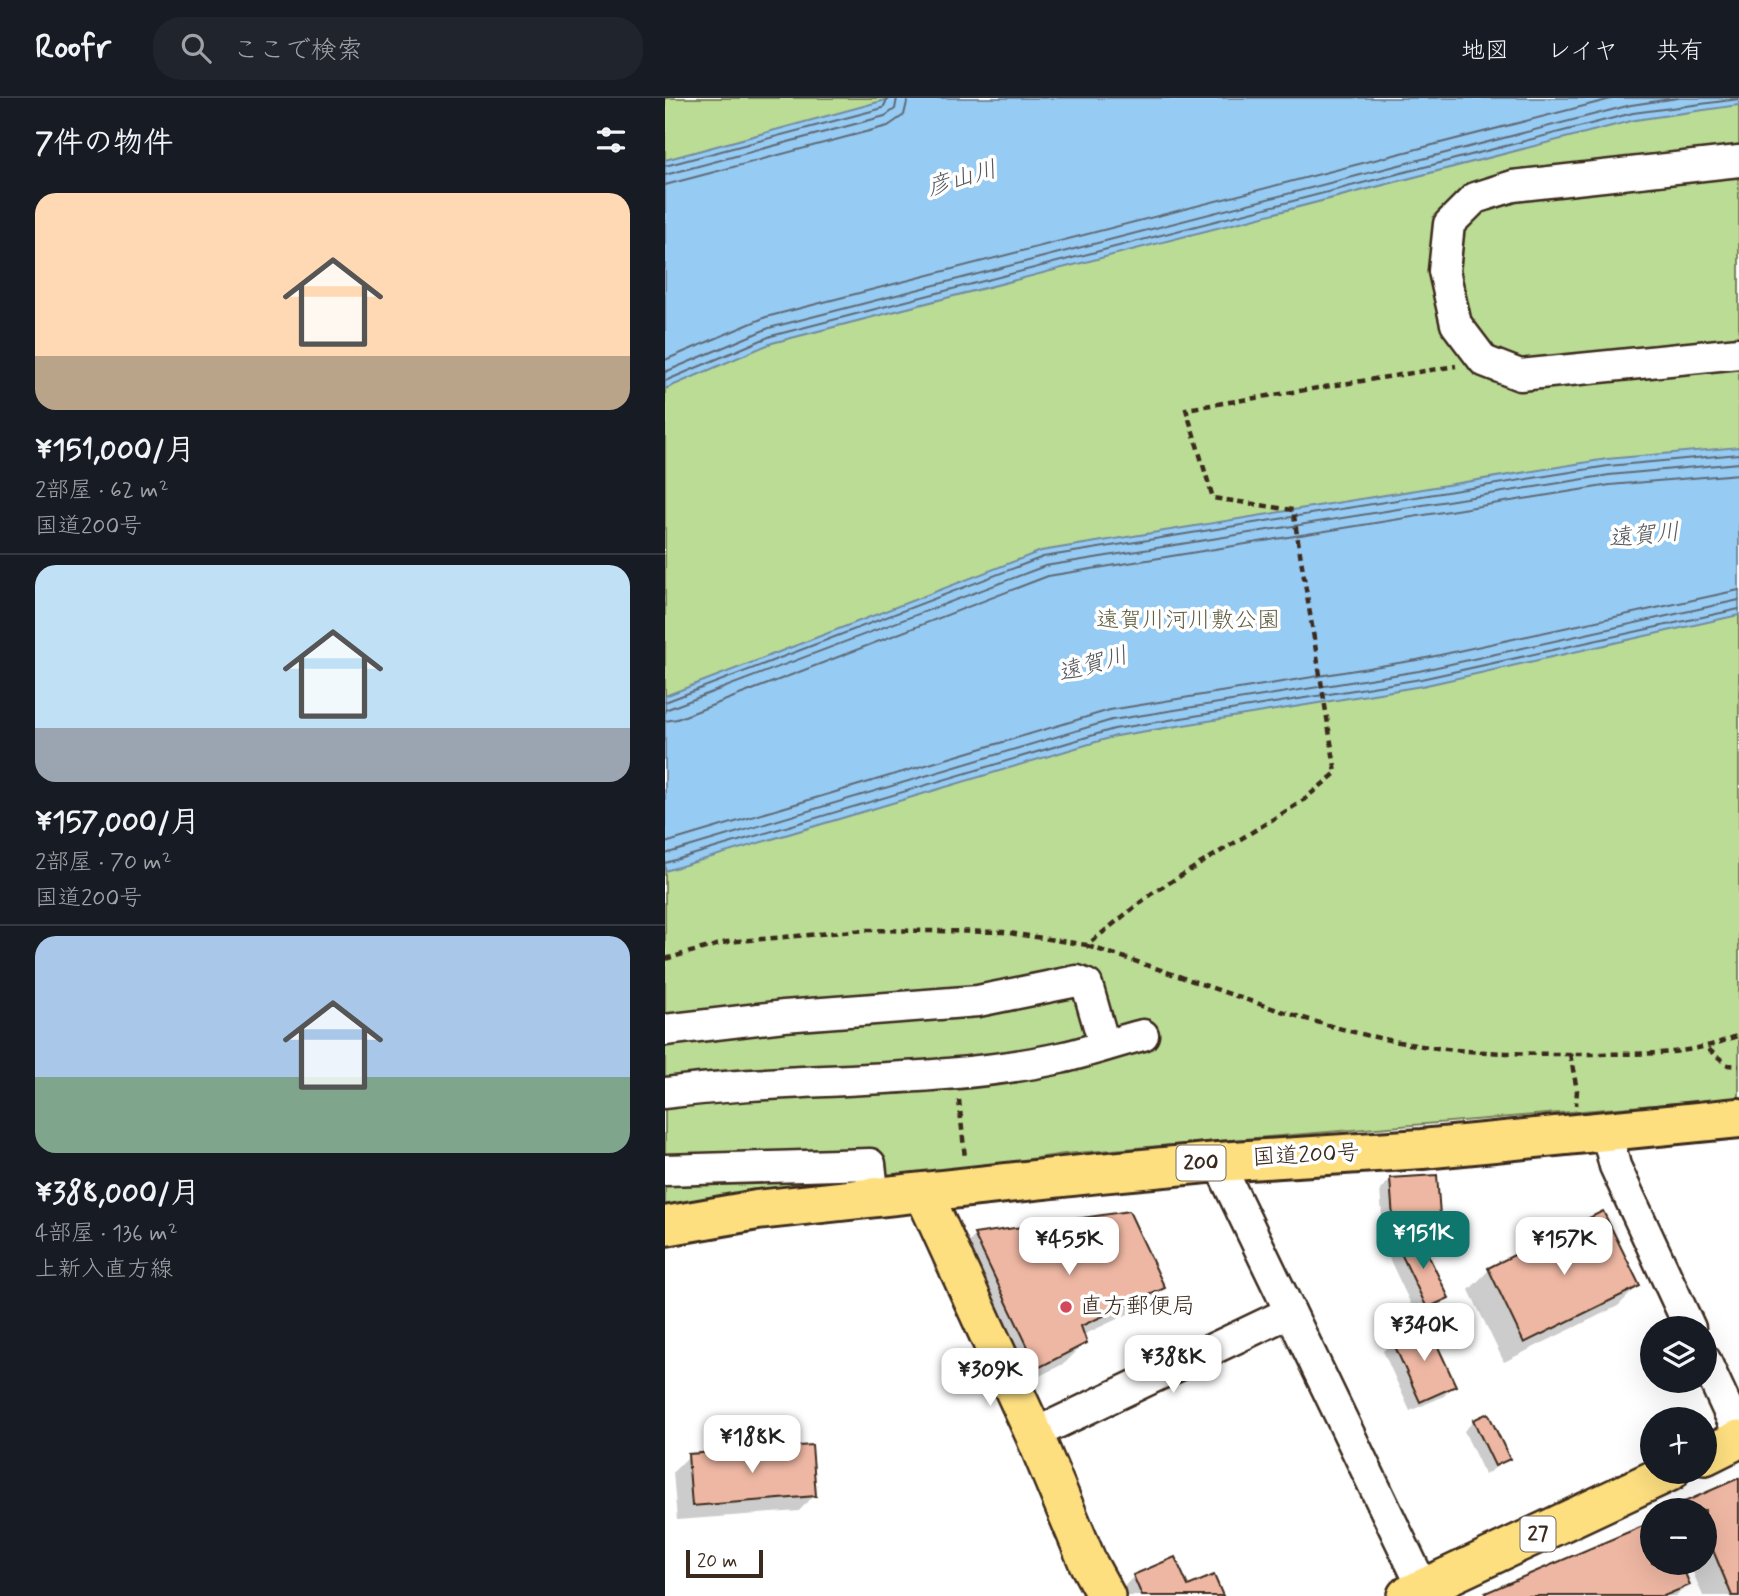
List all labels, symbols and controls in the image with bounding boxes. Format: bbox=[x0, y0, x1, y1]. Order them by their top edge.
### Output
search box bbox=[153, 17, 643, 80]
text: Roofr bbox=[35, 26, 111, 70]
icon: search bbox=[177, 29, 215, 67]
text: ここで検索 bbox=[233, 34, 363, 68]
text: 地図 bbox=[1461, 36, 1509, 67]
text: レイヤ bbox=[1547, 36, 1618, 67]
text: 共有 bbox=[1656, 36, 1704, 67]
icon: filters bbox=[592, 121, 630, 159]
text: 7件の物件 bbox=[35, 124, 173, 163]
water label: 彦山川 bbox=[923, 154, 1001, 204]
icon: home bbox=[270, 239, 396, 365]
text: ¥151,000/月 bbox=[35, 431, 195, 470]
text: 2部屋 · 62 m² bbox=[35, 476, 169, 506]
text: 国道200号 bbox=[35, 512, 142, 542]
water label: 遠賀川 bbox=[1607, 517, 1681, 555]
park label: 遠賀川河川敷公園 bbox=[1096, 606, 1280, 636]
icon: home bbox=[270, 611, 396, 737]
water label: 遠賀川 bbox=[1054, 640, 1132, 690]
text: ¥157,000/月 bbox=[35, 803, 200, 842]
text: 2部屋 · 70 m² bbox=[35, 848, 172, 878]
text: 国道200号 bbox=[35, 884, 142, 914]
icon: home bbox=[270, 982, 396, 1108]
street label: 国道200号 bbox=[1252, 1138, 1360, 1174]
road number: 200 bbox=[1177, 1146, 1225, 1180]
text: ¥388,000/月 bbox=[35, 1174, 200, 1213]
pin: ¥151K bbox=[1374, 1212, 1472, 1271]
pin: ¥455K bbox=[1020, 1218, 1118, 1277]
pin: ¥157K bbox=[1515, 1218, 1613, 1277]
text: 4部屋 · 136 m² bbox=[35, 1219, 178, 1249]
text: ¥151K bbox=[1393, 1219, 1453, 1249]
text: ¥455K bbox=[1035, 1225, 1103, 1255]
text: ¥157K bbox=[1532, 1225, 1596, 1255]
text: 上新入直方線 bbox=[35, 1255, 173, 1285]
place label: 直方郵便局 bbox=[1080, 1292, 1195, 1322]
marker: 直方郵便局 bbox=[1058, 1299, 1074, 1315]
pin: ¥340K bbox=[1375, 1304, 1473, 1363]
text: ¥340K bbox=[1390, 1311, 1458, 1341]
map controls bbox=[1640, 1316, 1717, 1575]
button: layers bbox=[1640, 1316, 1717, 1393]
pin: ¥388K bbox=[1124, 1336, 1222, 1395]
text: ¥388K bbox=[1141, 1343, 1205, 1373]
pin: ¥309K bbox=[941, 1348, 1039, 1408]
text: ¥309K bbox=[957, 1356, 1023, 1386]
button: + bbox=[1640, 1407, 1717, 1484]
pin: ¥188K bbox=[703, 1416, 801, 1475]
text: ¥188K bbox=[720, 1423, 784, 1453]
button: − bbox=[1640, 1498, 1717, 1575]
road number: 27 bbox=[1521, 1516, 1555, 1552]
scale bar bbox=[686, 1547, 763, 1579]
text: 20 m bbox=[697, 1549, 737, 1574]

